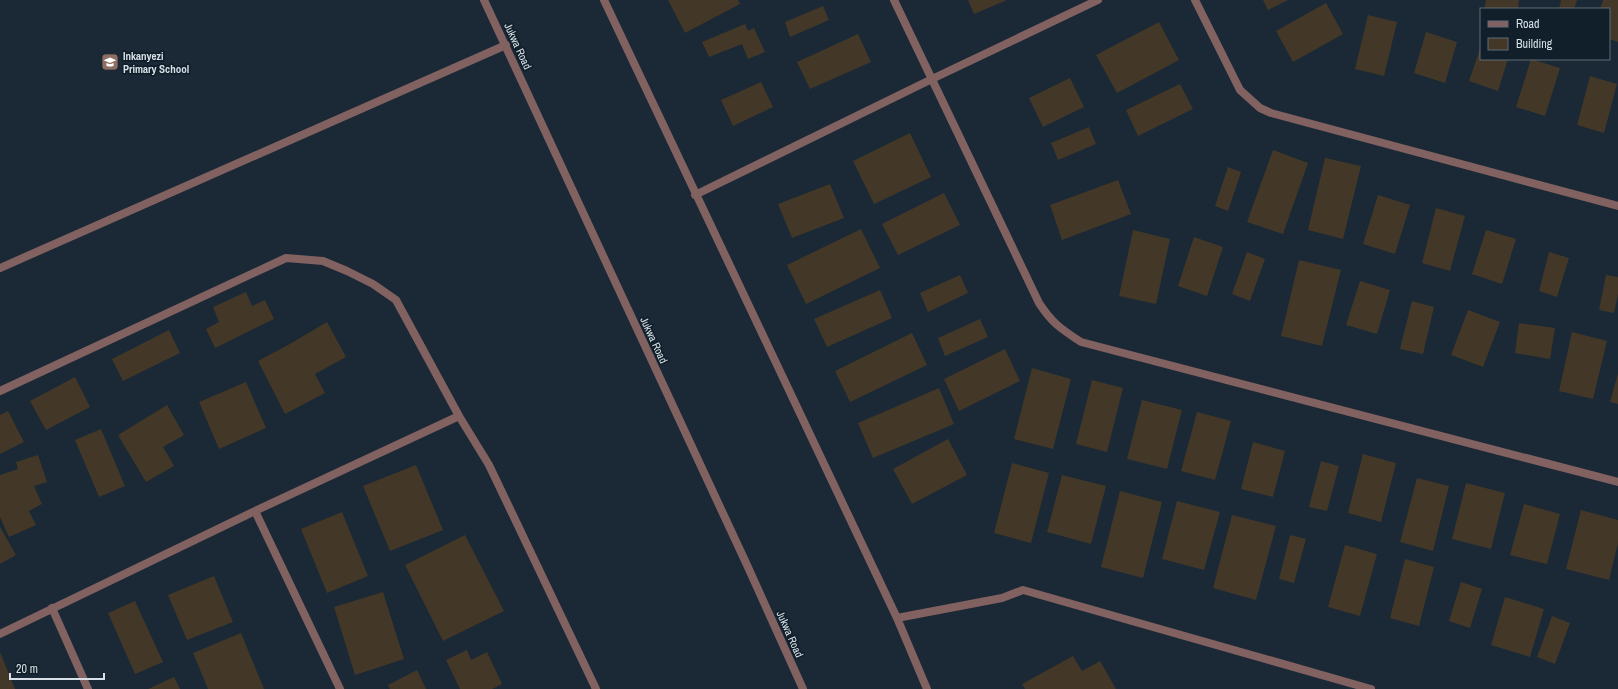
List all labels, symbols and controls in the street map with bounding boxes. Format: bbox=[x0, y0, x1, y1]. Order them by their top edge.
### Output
legend bbox=[1480, 8, 1610, 60]
text: Road bbox=[1516, 16, 1540, 32]
street label: Jukwa Road bbox=[501, 21, 535, 71]
text: Building bbox=[1516, 36, 1553, 52]
place label: Inkanyezi Primary School bbox=[123, 49, 189, 76]
school or university icon: Inkanyezi Primary School bbox=[100, 52, 120, 72]
street label: Jukwa Road bbox=[637, 315, 671, 365]
street label: Jukwa Road bbox=[774, 608, 806, 660]
scale bar bbox=[10, 655, 104, 681]
text: 20 m bbox=[16, 661, 38, 677]

